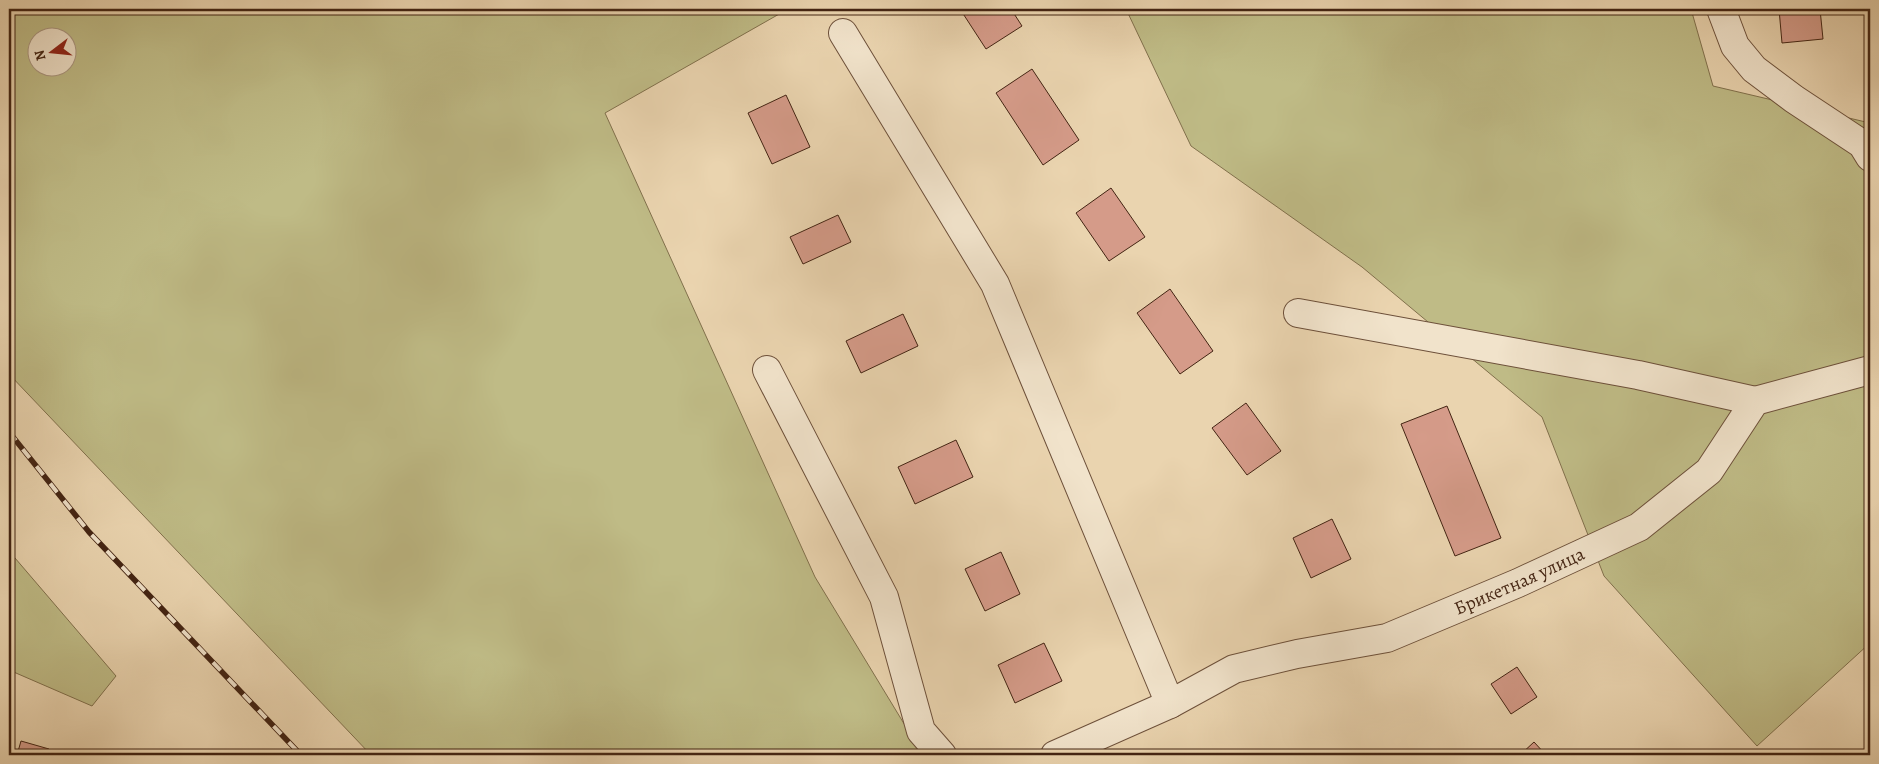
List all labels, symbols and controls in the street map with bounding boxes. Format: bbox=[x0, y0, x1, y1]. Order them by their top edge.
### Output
north arrow bbox=[28, 28, 78, 78]
text: N bbox=[29, 48, 51, 63]
street label: Брикетная улица bbox=[1450, 541, 1589, 621]

